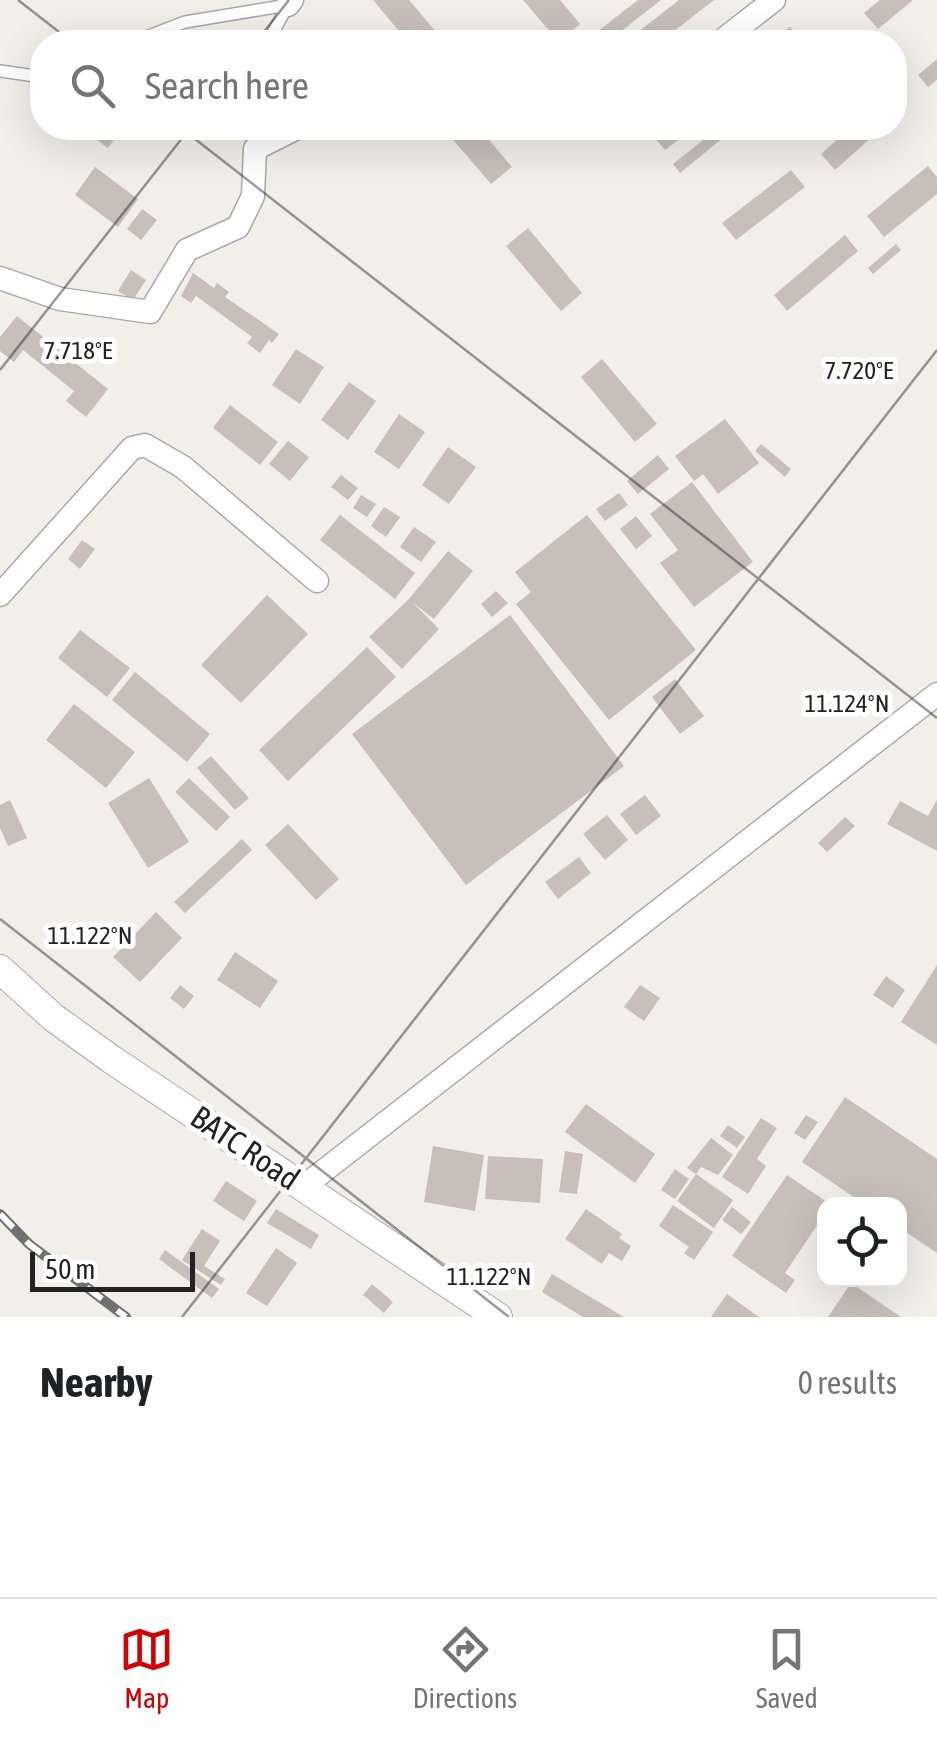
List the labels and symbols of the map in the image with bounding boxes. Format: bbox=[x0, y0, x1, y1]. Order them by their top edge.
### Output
text: 7.718°E bbox=[43, 336, 113, 364]
text: 7.720°E bbox=[824, 356, 894, 384]
text: 11.124°N bbox=[805, 689, 889, 717]
text: 11.122°N bbox=[48, 921, 132, 949]
street label: BATC Road bbox=[184, 1098, 307, 1197]
scale bar bbox=[30, 1247, 195, 1292]
text: 11.122°N bbox=[447, 1262, 531, 1290]

